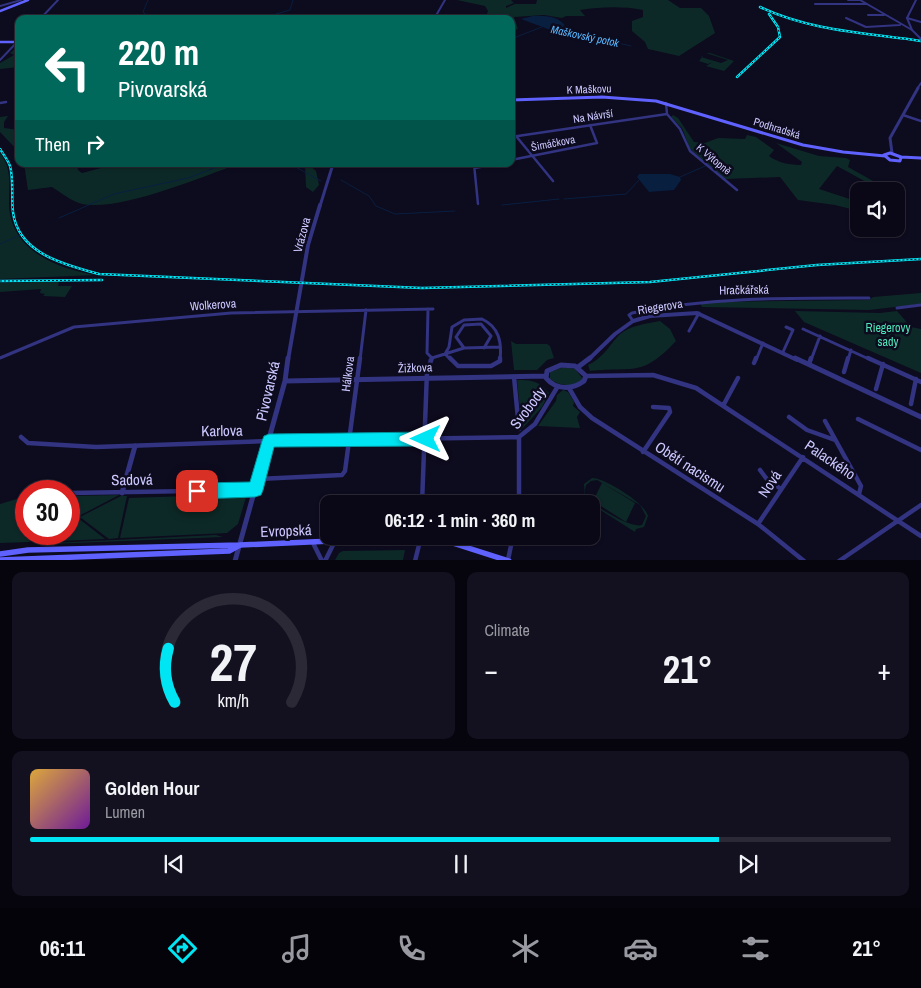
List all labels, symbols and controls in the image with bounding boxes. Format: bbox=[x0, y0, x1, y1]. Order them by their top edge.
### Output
water label: Maškovský potok bbox=[550, 22, 621, 50]
text: 220 m bbox=[118, 29, 199, 76]
icon: left bbox=[35, 35, 100, 100]
text: Pivovarská bbox=[118, 74, 207, 104]
street label: K Maškovu bbox=[566, 81, 612, 97]
street label: Na Návrší bbox=[572, 106, 614, 126]
street label: Podhradská bbox=[752, 114, 802, 142]
icon: right bbox=[81, 130, 109, 158]
text: Then bbox=[35, 131, 71, 157]
street label: Šimáčkova bbox=[530, 132, 576, 154]
street label: K Výtopně bbox=[694, 140, 734, 178]
map controls bbox=[850, 182, 905, 237]
button: sound bbox=[850, 182, 905, 237]
street label: Vrázova bbox=[290, 215, 314, 254]
street label: Hračkářská bbox=[719, 282, 770, 298]
street label: Wolkerova bbox=[189, 295, 237, 315]
street label: Riegerova bbox=[636, 295, 684, 318]
park label: Riegerovy sady bbox=[866, 320, 910, 350]
street label: Hálkova bbox=[338, 355, 358, 393]
street label: Pivovarská bbox=[250, 359, 285, 423]
street label: Žižkova bbox=[398, 359, 433, 377]
street label: Svobody bbox=[505, 382, 551, 433]
position arrow bbox=[399, 412, 451, 464]
street label: Karlova bbox=[201, 420, 243, 441]
street label: Palackého bbox=[801, 435, 860, 484]
street label: Obětí nacismu bbox=[651, 436, 730, 497]
street label: Nová bbox=[753, 466, 786, 501]
street label: Sadová bbox=[111, 469, 153, 490]
pin bbox=[176, 470, 218, 512]
icon: arrive bbox=[183, 477, 211, 505]
speed limit sign: 30 bbox=[15, 480, 80, 545]
text: 06:12 · 1 min · 360 m bbox=[385, 507, 535, 533]
street label: Evropská bbox=[260, 519, 312, 542]
text: Climate bbox=[485, 619, 530, 641]
text: 27 bbox=[210, 627, 257, 697]
text: 21° bbox=[663, 644, 713, 695]
text: − bbox=[485, 651, 498, 689]
text: + bbox=[878, 651, 891, 689]
text: km/h bbox=[217, 689, 249, 713]
text: Golden Hour bbox=[105, 775, 199, 801]
text: Lumen bbox=[105, 801, 145, 823]
icon: previous bbox=[160, 850, 188, 878]
icon: pause bbox=[447, 850, 475, 878]
icon: next bbox=[734, 850, 762, 878]
icon: directions bbox=[165, 931, 200, 966]
icon: music bbox=[279, 931, 314, 966]
icon: phone bbox=[394, 931, 429, 966]
icon: climate bbox=[508, 931, 543, 966]
icon: car bbox=[623, 931, 658, 966]
icon: filters bbox=[738, 931, 773, 966]
text: 06:11 bbox=[40, 933, 85, 963]
text: 21° bbox=[852, 933, 881, 963]

